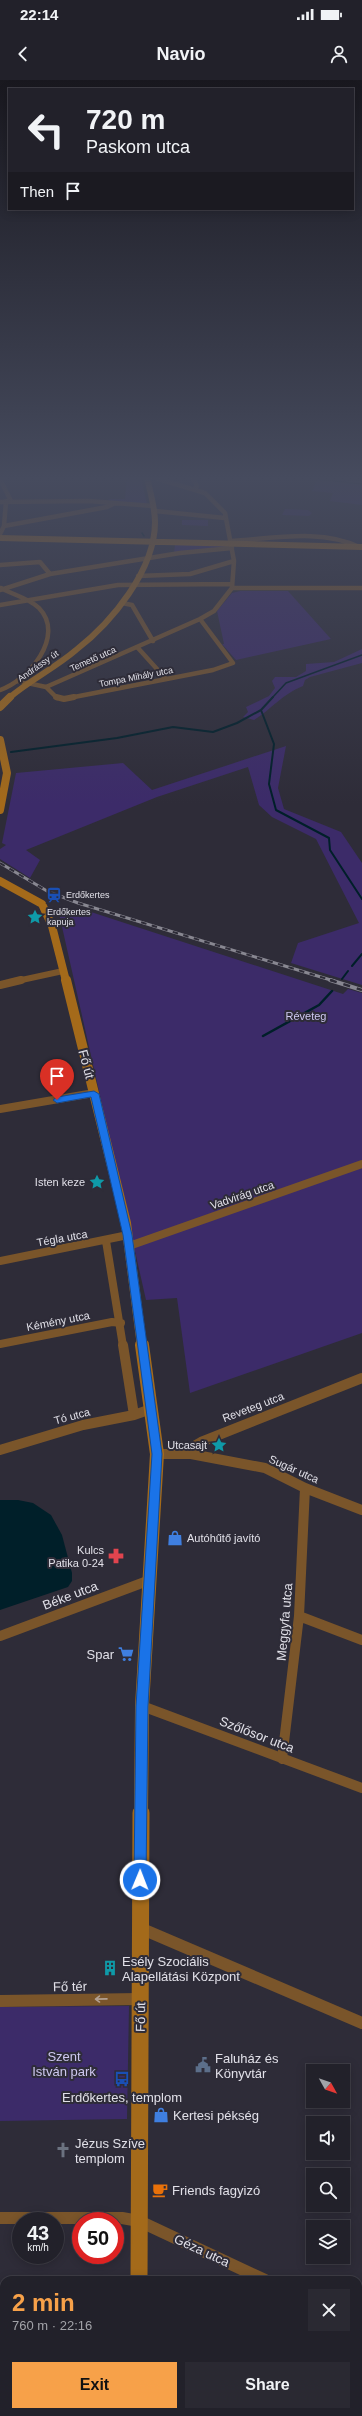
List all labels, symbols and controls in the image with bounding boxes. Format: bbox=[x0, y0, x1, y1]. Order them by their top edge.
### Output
text: 22:14 bbox=[20, 6, 58, 23]
icon: back bbox=[12, 43, 34, 65]
icon: person bbox=[328, 43, 350, 65]
text: Navio bbox=[156, 44, 206, 64]
icon: left bbox=[20, 104, 72, 156]
text: 720 m bbox=[86, 104, 165, 135]
text: Paskom utca bbox=[86, 137, 190, 157]
icon: arrive bbox=[62, 180, 84, 202]
text: Then bbox=[20, 183, 54, 200]
street label: Temető utca bbox=[69, 644, 117, 674]
street label: Andrássy út bbox=[16, 648, 61, 684]
street label: Tompa Mihály utca bbox=[98, 665, 174, 689]
station icon: Erdőkertes bbox=[45, 886, 63, 904]
place label: Erdőkertes bbox=[66, 890, 110, 900]
place label: Erdőkertes kapuja bbox=[47, 907, 91, 927]
place icon: Erdőkertes kapuja bbox=[26, 908, 44, 926]
park label: Réveteg bbox=[286, 1010, 326, 1022]
street label: Fő út bbox=[75, 1048, 98, 1081]
pin bbox=[40, 1059, 74, 1100]
icon: arrive bbox=[46, 1065, 68, 1087]
place icon: Isten keze bbox=[88, 1173, 106, 1191]
place label: Isten keze bbox=[35, 1176, 85, 1188]
street label: Vadvirág utca bbox=[209, 1178, 276, 1211]
street label: Tégla utca bbox=[36, 1227, 89, 1248]
street label: Kémény utca bbox=[25, 1309, 92, 1333]
street label: Reveteg utca bbox=[221, 1389, 286, 1424]
street label: Tó utca bbox=[53, 1405, 92, 1427]
place icon: Utcasajt bbox=[210, 1436, 228, 1454]
place label: Utcasajt bbox=[167, 1439, 207, 1451]
street label: Sugár utca bbox=[267, 1453, 322, 1486]
shop icon: Autóhűtő javító bbox=[166, 1529, 184, 1547]
place label: Autóhűtő javító bbox=[187, 1532, 260, 1544]
place label: Kulcs Patika 0-24 bbox=[48, 1544, 104, 1569]
pharmacy icon: Kulcs Patika 0-24 bbox=[107, 1547, 125, 1565]
street label: Béke utca bbox=[40, 1578, 101, 1613]
street label: Meggyfa utca bbox=[274, 1582, 295, 1662]
supermarket icon: Spar bbox=[117, 1645, 135, 1663]
place label: Spar bbox=[87, 1647, 115, 1662]
street label: Szőlősor utca bbox=[217, 1713, 297, 1756]
position arrow bbox=[119, 1859, 161, 1901]
place label: Esély Szociális Alapellátási Központ bbox=[122, 1954, 240, 1984]
building icon: Esély Szociális Alapellátási Központ bbox=[101, 1959, 119, 1977]
street label: Fő tér bbox=[53, 1979, 88, 1994]
one-way arrow bbox=[95, 1996, 108, 2003]
street label: Fő út bbox=[133, 2002, 148, 2032]
park label: Szent István park bbox=[32, 2049, 96, 2079]
place label: Faluház és Könyvtár bbox=[215, 2051, 279, 2081]
public building icon: Faluház és Könyvtár bbox=[194, 2056, 212, 2074]
north arrow bbox=[306, 2064, 350, 2108]
map controls bbox=[306, 2064, 350, 2264]
bus stop icon: Erdőkertes, templom bbox=[113, 2070, 131, 2088]
place label: Erdőkertes, templom bbox=[62, 2090, 182, 2105]
shop icon: Kertesi pékség bbox=[152, 2106, 170, 2124]
place label: Kertesi pékség bbox=[173, 2108, 259, 2123]
button: sound bbox=[306, 2116, 350, 2160]
place label: Jézus Szíve templom bbox=[75, 2136, 145, 2166]
church icon: Jézus Szíve templom bbox=[54, 2141, 72, 2159]
button: search bbox=[306, 2168, 350, 2212]
cafe icon: Friends fagyizó bbox=[151, 2181, 169, 2199]
place label: Friends fagyizó bbox=[172, 2183, 260, 2198]
speed limit sign: 50 bbox=[72, 2212, 124, 2264]
button: layers bbox=[306, 2220, 350, 2264]
text: 43 bbox=[27, 2222, 49, 2244]
street label: Géza utca bbox=[172, 2231, 233, 2270]
text: km/h bbox=[27, 2242, 49, 2253]
text: 2 min bbox=[12, 2289, 75, 2316]
button: close bbox=[308, 2289, 350, 2331]
text: 760 m · 22:16 bbox=[12, 2318, 92, 2333]
button: Exit bbox=[12, 2362, 177, 2408]
button: Share bbox=[185, 2362, 350, 2408]

